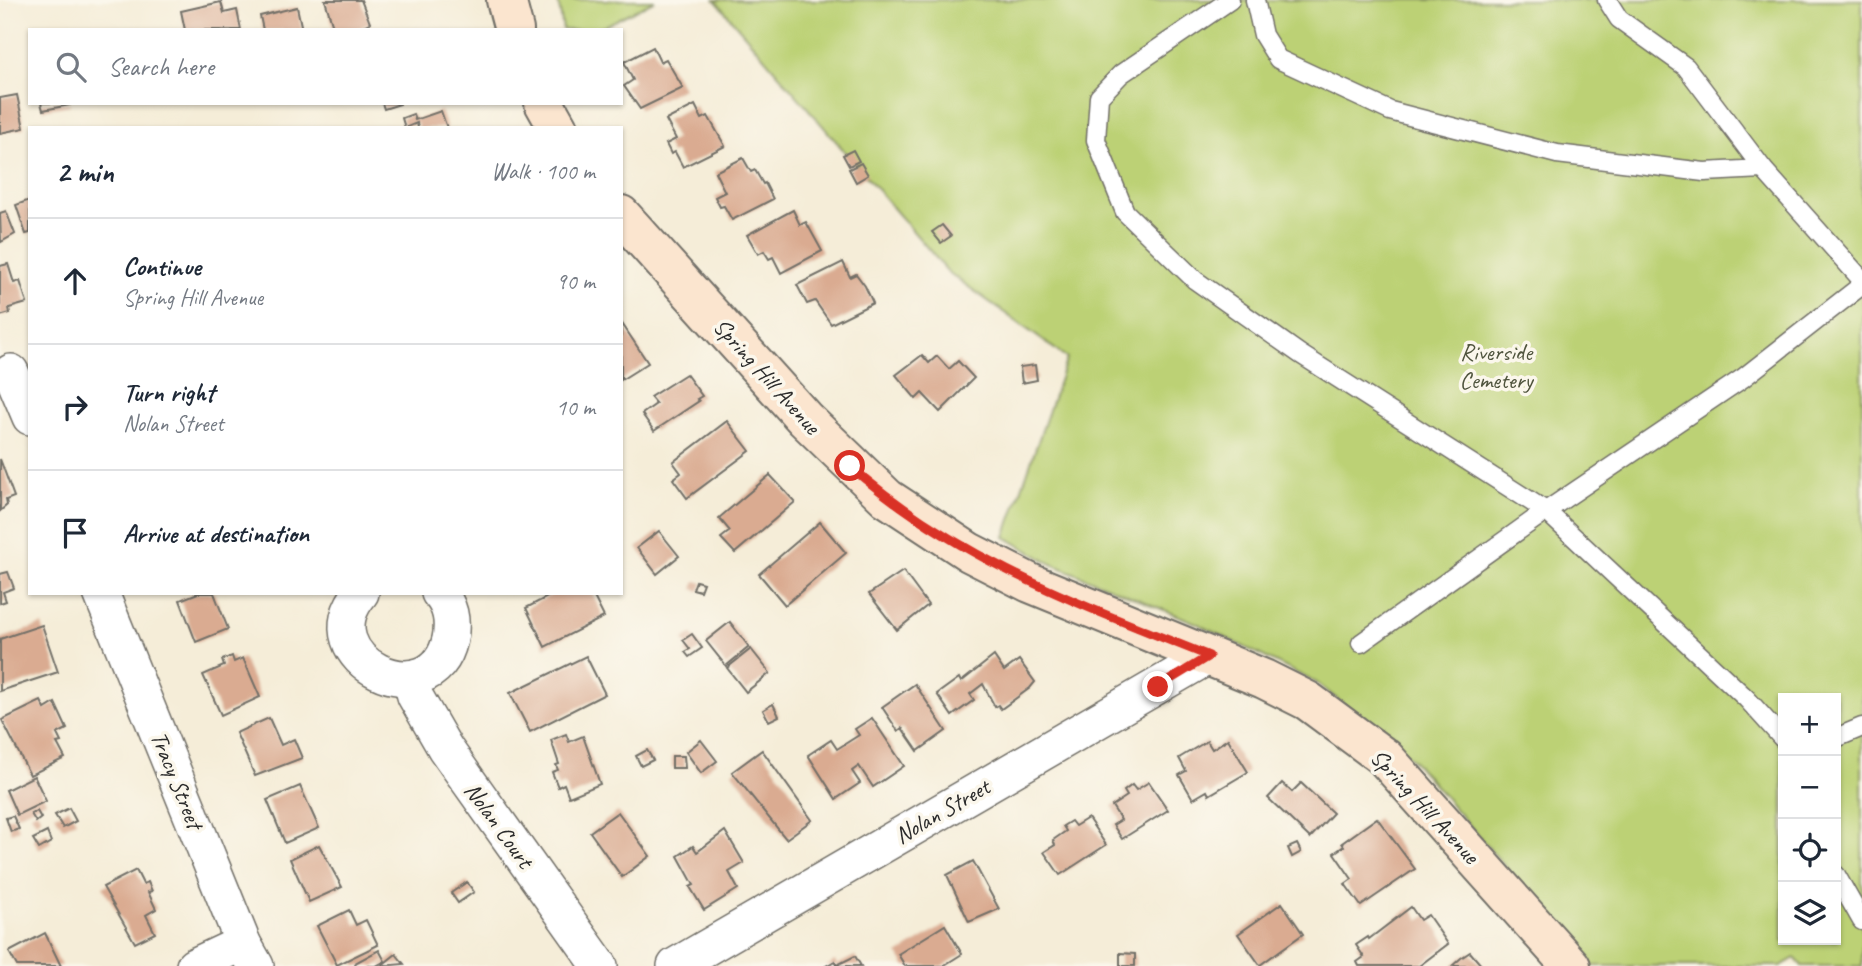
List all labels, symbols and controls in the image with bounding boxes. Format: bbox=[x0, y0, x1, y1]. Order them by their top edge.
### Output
search box bbox=[28, 28, 623, 105]
icon: search bbox=[52, 48, 90, 86]
text: Search here bbox=[108, 50, 214, 83]
text: 2 min bbox=[56, 153, 113, 191]
text: Walk · 100 m bbox=[491, 157, 595, 186]
text: Continue bbox=[123, 250, 201, 283]
icon: ahead bbox=[56, 262, 94, 300]
text: 90 m bbox=[556, 267, 595, 296]
text: Spring Hill Avenue bbox=[123, 283, 263, 312]
street label: Spring Hill Avenue bbox=[707, 312, 828, 442]
park label: Riverside Cemetery bbox=[1460, 337, 1534, 395]
text: Turn right bbox=[123, 376, 214, 409]
icon: right bbox=[56, 388, 94, 426]
text: 10 m bbox=[556, 393, 595, 422]
text: Nolan Street bbox=[123, 409, 224, 438]
route start bbox=[834, 450, 865, 481]
icon: arrive bbox=[56, 514, 94, 552]
text: Arrive at destination bbox=[123, 517, 309, 550]
route end bbox=[1142, 671, 1173, 702]
map controls bbox=[1778, 693, 1841, 945]
button: + bbox=[1778, 693, 1841, 756]
street label: Tracy Street bbox=[144, 727, 211, 836]
street label: Spring Hill Avenue bbox=[1364, 742, 1487, 871]
button: − bbox=[1778, 756, 1841, 819]
street label: Nolan Street bbox=[889, 771, 997, 850]
street label: Nolan Court bbox=[458, 776, 541, 875]
button: locate bbox=[1778, 819, 1841, 882]
button: layers bbox=[1778, 882, 1841, 945]

